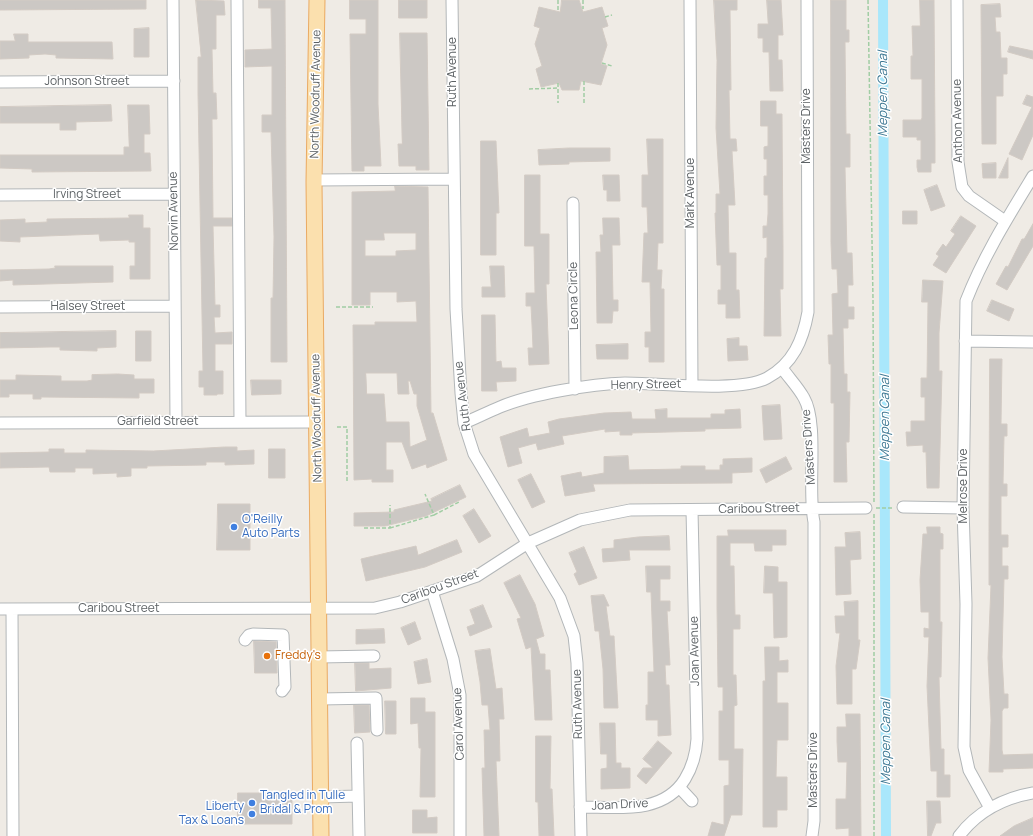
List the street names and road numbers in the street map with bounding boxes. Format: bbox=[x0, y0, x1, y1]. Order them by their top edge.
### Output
street label: North Woodruff Avenue bbox=[308, 30, 324, 158]
street label: Ruth Avenue bbox=[446, 37, 460, 107]
street label: Johnson Street bbox=[44, 75, 130, 89]
street label: Anthon Avenue bbox=[950, 79, 966, 163]
street label: Masters Drive bbox=[800, 88, 814, 164]
street label: Mark Avenue bbox=[684, 158, 698, 228]
street label: Norvin Avenue bbox=[166, 171, 182, 251]
street label: Irving Street bbox=[53, 188, 121, 202]
street label: Leona Circle bbox=[566, 262, 582, 330]
street label: Halsey Street bbox=[51, 300, 125, 314]
street label: North Woodruff Avenue bbox=[309, 354, 325, 482]
street label: Ruth Avenue bbox=[452, 360, 474, 432]
street label: Henry Street bbox=[611, 377, 681, 393]
street label: Masters Drive bbox=[799, 409, 819, 485]
street label: Garfield Street bbox=[117, 415, 199, 429]
street label: Melrose Drive bbox=[957, 449, 971, 523]
street label: Caribou Street bbox=[718, 501, 800, 517]
street label: Caribou Street bbox=[399, 566, 481, 608]
street label: Caribou Street bbox=[78, 602, 160, 616]
street label: Joan Avenue bbox=[687, 616, 703, 686]
street label: Ruth Avenue bbox=[570, 669, 586, 739]
street label: Carol Avenue bbox=[451, 687, 467, 761]
street label: Masters Drive bbox=[807, 732, 821, 808]
street label: Joan Drive bbox=[591, 796, 649, 814]

